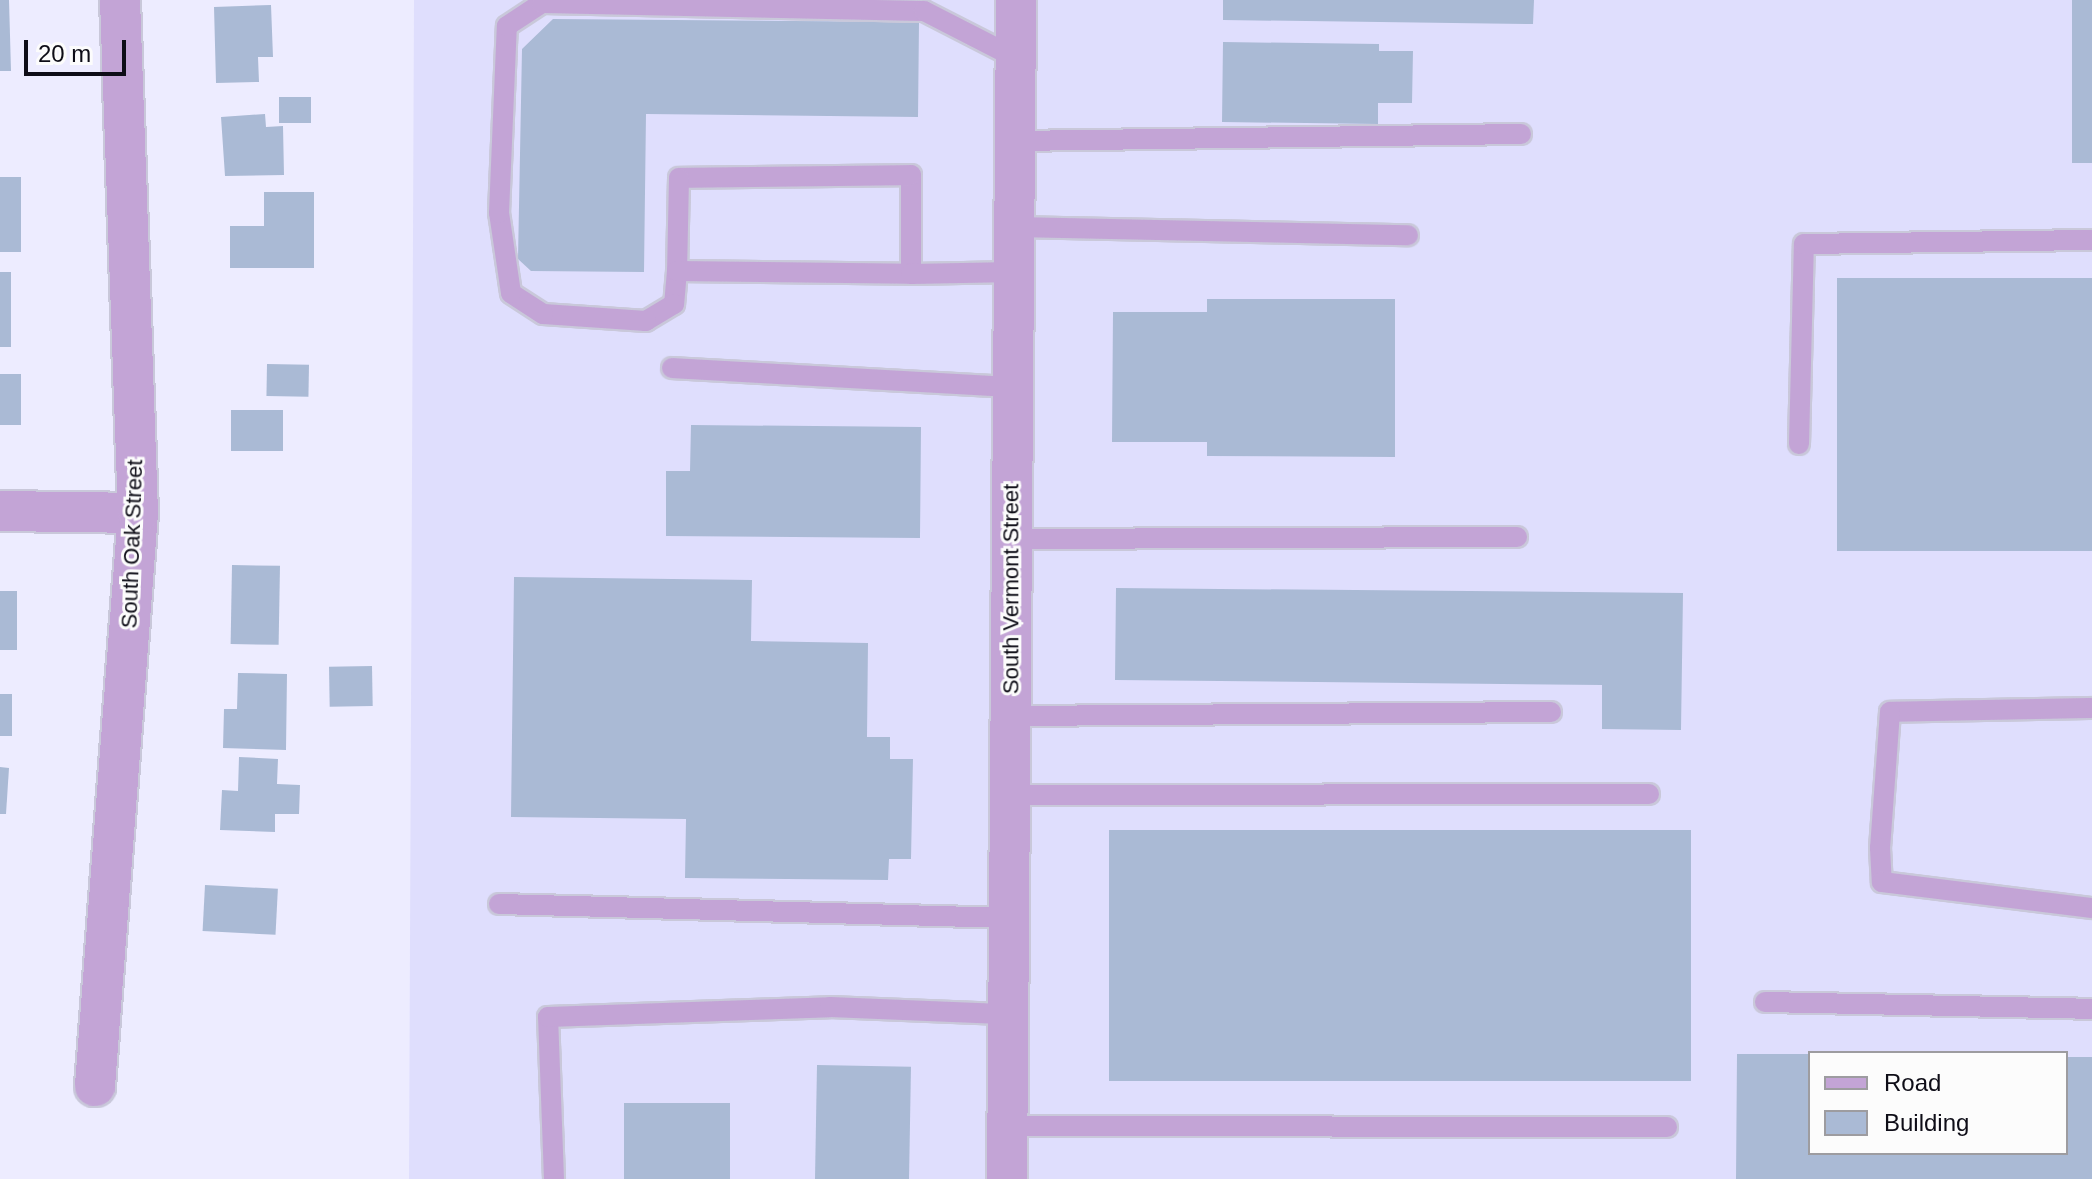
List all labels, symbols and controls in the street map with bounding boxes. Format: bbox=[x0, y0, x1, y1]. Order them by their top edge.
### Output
scale bar bbox=[28, 24, 130, 74]
text: 20 m bbox=[38, 40, 91, 67]
street label: South Oak Street bbox=[116, 459, 148, 629]
street label: South Vermont Street bbox=[998, 484, 1024, 694]
legend bbox=[1808, 1051, 2068, 1155]
text: Road bbox=[1884, 1069, 1941, 1096]
text: Building bbox=[1884, 1109, 1969, 1136]

